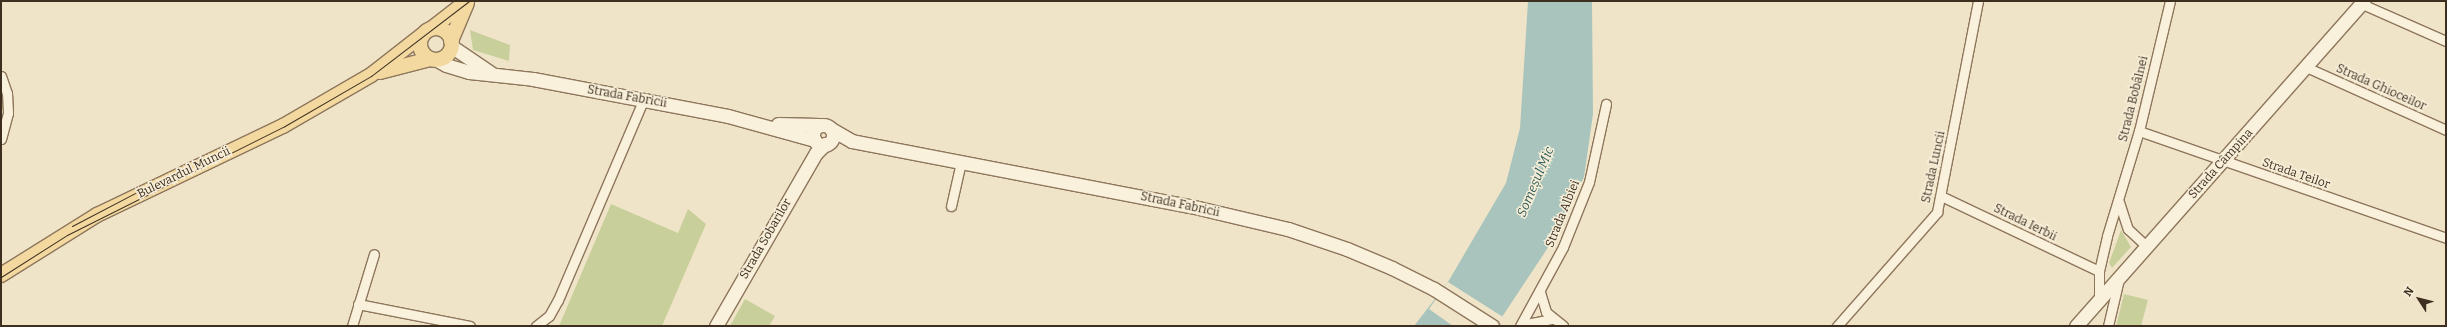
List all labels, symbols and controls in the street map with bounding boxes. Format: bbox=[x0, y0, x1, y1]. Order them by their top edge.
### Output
street label: Strada Bobâlnei bbox=[2116, 55, 2152, 143]
street label: Strada Ghioceilor bbox=[2334, 62, 2428, 114]
street label: Strada Fabricii bbox=[586, 83, 668, 111]
street label: Strada Câmpina bbox=[2186, 126, 2256, 202]
street label: Strada Luncii bbox=[1919, 130, 1949, 204]
street label: Bulevardul Muncii bbox=[135, 144, 233, 202]
water label: Someșul Mic bbox=[1514, 145, 1558, 219]
street label: Strada Teilor bbox=[2260, 156, 2332, 192]
street label: Strada Albiei bbox=[1543, 178, 1583, 250]
street label: Strada Fabricii bbox=[1139, 190, 1221, 220]
street label: Strada Sobarilor bbox=[737, 196, 795, 282]
street label: Strada Ierbii bbox=[1991, 202, 2059, 244]
north arrow bbox=[2399, 279, 2439, 319]
text: N bbox=[2401, 284, 2417, 299]

